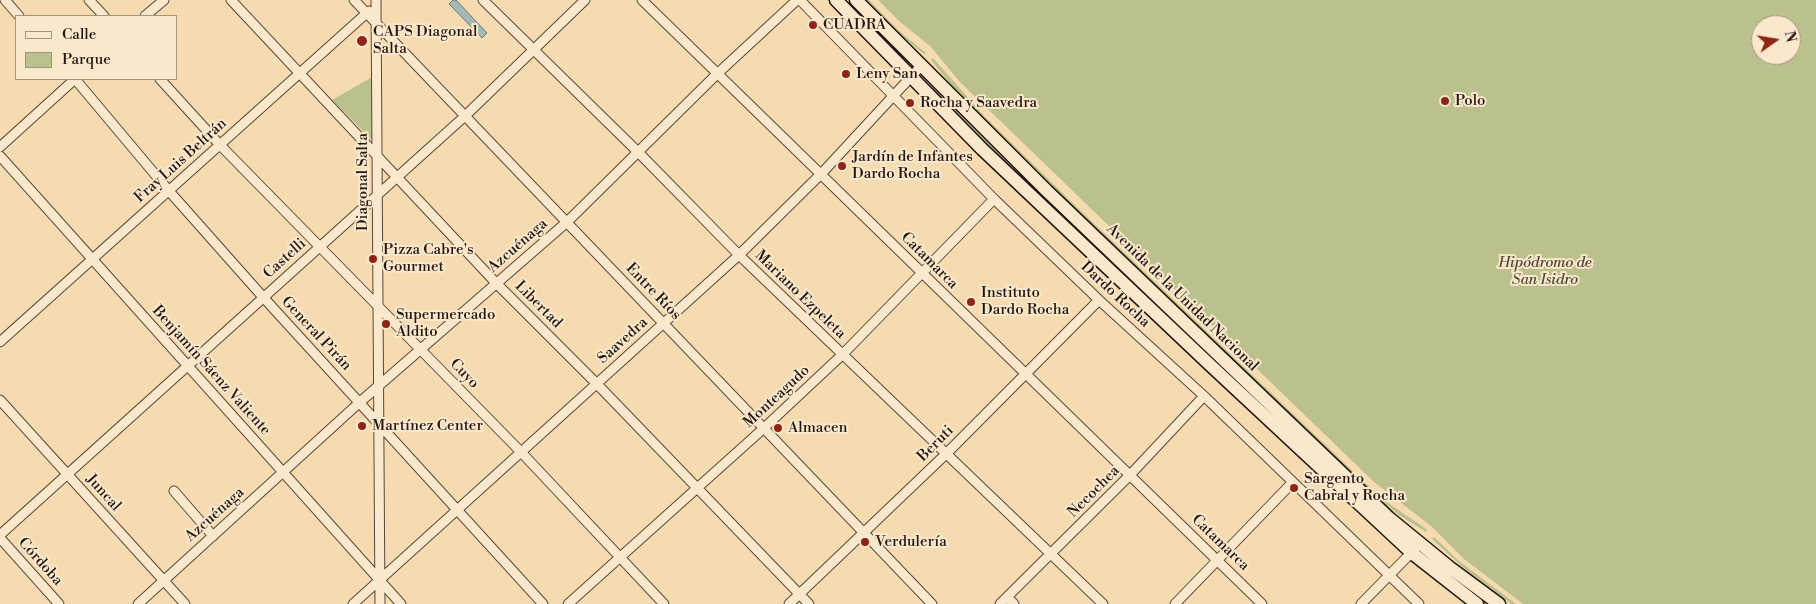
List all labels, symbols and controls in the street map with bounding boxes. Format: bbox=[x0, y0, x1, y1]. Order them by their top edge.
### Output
legend bbox=[15, 15, 178, 80]
north arrow bbox=[1751, 15, 1801, 65]
place label: CUADRA bbox=[823, 16, 886, 34]
marker: CUADRA bbox=[807, 19, 819, 31]
place label: CAPS Diagonal Salta bbox=[373, 23, 477, 58]
text: Calle bbox=[62, 25, 96, 44]
text: N bbox=[1780, 29, 1800, 44]
marker: CAPS Diagonal Salta bbox=[355, 34, 369, 48]
text: Parque bbox=[62, 50, 111, 69]
place label: Leny San bbox=[856, 65, 918, 83]
marker: Leny San bbox=[840, 68, 852, 80]
place label: Polo bbox=[1455, 92, 1486, 110]
place label: Rocha y Saavedra bbox=[920, 94, 1037, 112]
marker: Polo bbox=[1439, 95, 1451, 107]
marker: Rocha y Saavedra bbox=[904, 97, 916, 109]
street label: Fray Luis Beltrán bbox=[131, 115, 231, 207]
street label: Diagonal Salta bbox=[354, 133, 372, 231]
place label: Jardín de Infantes Dardo Rocha bbox=[852, 148, 973, 183]
marker: Jardín de Infantes Dardo Rocha bbox=[836, 160, 848, 172]
street label: Azcuénaga bbox=[485, 215, 551, 277]
street label: Avenida de la Unidad Nacional bbox=[1102, 220, 1262, 376]
street label: Catamarca bbox=[897, 229, 961, 293]
street label: Castelli bbox=[260, 235, 310, 283]
place label: Pizza Cabre's Gourmet bbox=[383, 241, 474, 276]
street label: Mariano Ezpeleta bbox=[751, 247, 849, 343]
marker: Pizza Cabre's Gourmet bbox=[367, 253, 379, 265]
park label: Hipódromo de San Isidro bbox=[1498, 254, 1592, 289]
street label: Dardo Rocha bbox=[1077, 258, 1153, 332]
street label: Entre Ríos bbox=[622, 260, 684, 324]
street label: Libertad bbox=[511, 278, 565, 332]
place label: Instituto Dardo Rocha bbox=[981, 284, 1069, 319]
street label: General Pirán bbox=[277, 293, 355, 375]
marker: Instituto Dardo Rocha bbox=[965, 296, 977, 308]
street label: Benjamín Sáenz Valiente bbox=[148, 302, 274, 440]
place label: Supermercado Aldito bbox=[396, 306, 495, 341]
street label: Saavedra bbox=[594, 314, 652, 368]
marker: Supermercado Aldito bbox=[380, 318, 392, 330]
street label: Cuyo bbox=[446, 355, 482, 393]
street label: Monteagudo bbox=[740, 362, 814, 432]
place label: Martínez Center bbox=[372, 417, 483, 435]
place label: Almacen bbox=[788, 419, 848, 437]
marker: Martínez Center bbox=[356, 420, 368, 432]
marker: Almacen bbox=[772, 422, 784, 434]
street label: Beruti bbox=[914, 422, 958, 466]
street label: Necochea bbox=[1064, 462, 1124, 522]
place label: Sargento Cabral y Rocha bbox=[1304, 470, 1405, 505]
street label: Juncal bbox=[82, 471, 124, 515]
marker: Sargento Cabral y Rocha bbox=[1288, 482, 1300, 494]
street label: Azcuénaga bbox=[182, 484, 248, 546]
street label: Catamarca bbox=[1187, 511, 1253, 575]
place label: Verdulería bbox=[875, 533, 947, 551]
street label: Córdoba bbox=[14, 534, 66, 590]
marker: Verdulería bbox=[859, 536, 871, 548]

